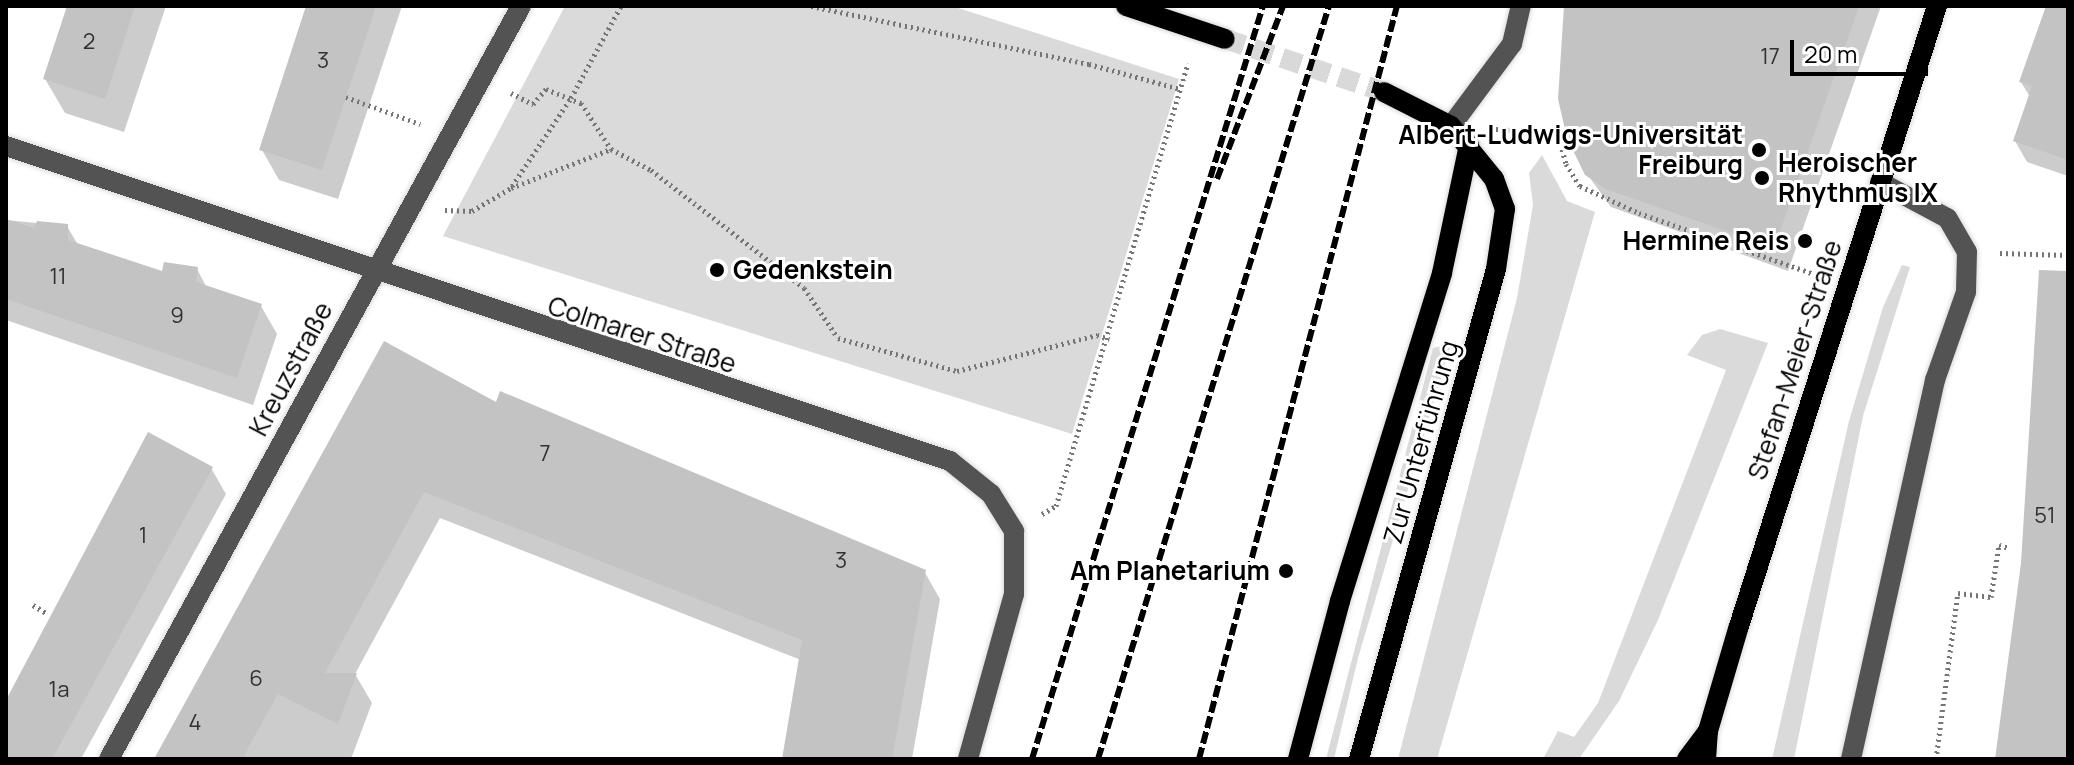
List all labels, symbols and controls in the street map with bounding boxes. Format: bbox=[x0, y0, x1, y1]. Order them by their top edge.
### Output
scale bar bbox=[1794, 24, 1932, 74]
house number: 2 bbox=[83, 29, 95, 55]
text: 20 m bbox=[1804, 37, 1857, 70]
house number: 17 bbox=[1760, 44, 1780, 70]
house number: 3 bbox=[317, 48, 329, 74]
place label: Albert-Ludwigs-Universität Freiburg bbox=[1398, 119, 1743, 180]
marker: Albert-Ludwigs-Universität Freiburg bbox=[1750, 141, 1768, 159]
place label: Heroischer Rhythmus IX bbox=[1778, 147, 1938, 208]
marker: Heroischer Rhythmus IX bbox=[1753, 169, 1771, 187]
place label: Hermine Reis bbox=[1622, 225, 1789, 257]
marker: Hermine Reis bbox=[1796, 232, 1814, 250]
street label: Stefan-Meier-Straße bbox=[1742, 236, 1848, 484]
place label: Gedenkstein bbox=[733, 254, 893, 286]
marker: Gedenkstein bbox=[708, 261, 726, 279]
house number: 11 bbox=[49, 264, 67, 290]
street label: Colmarer Straße bbox=[544, 290, 740, 380]
street label: Kreuzstraße bbox=[243, 297, 339, 441]
house number: 9 bbox=[170, 303, 184, 329]
street label: Zur Unterführung bbox=[1377, 337, 1465, 547]
house number: 7 bbox=[539, 441, 551, 467]
house number: 51 bbox=[2034, 503, 2056, 529]
house number: 1 bbox=[139, 523, 147, 549]
house number: 3 bbox=[835, 548, 847, 574]
place label: Am Planetarium bbox=[1070, 555, 1270, 587]
marker: Am Planetarium bbox=[1277, 562, 1295, 580]
house number: 6 bbox=[249, 666, 263, 692]
house number: 1a bbox=[49, 677, 69, 703]
house number: 4 bbox=[189, 710, 201, 736]

